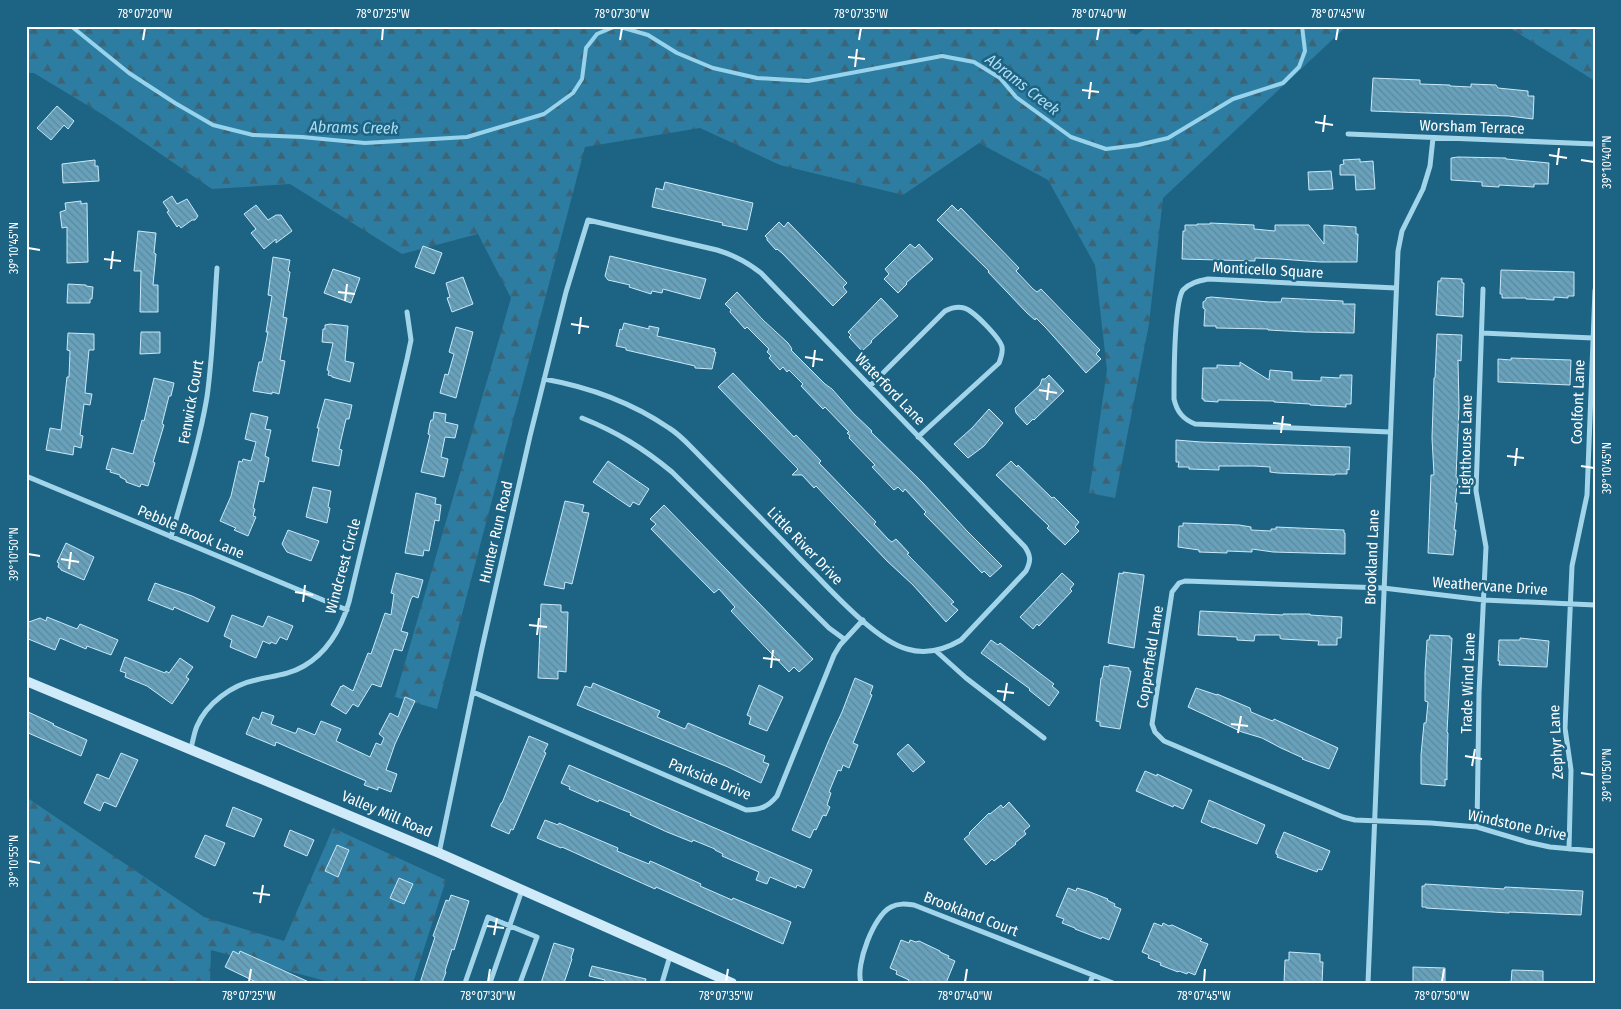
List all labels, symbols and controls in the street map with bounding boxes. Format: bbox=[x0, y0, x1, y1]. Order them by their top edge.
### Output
text: 78°07'20"W bbox=[118, 7, 172, 21]
text: 78°07'25"W bbox=[356, 7, 410, 21]
text: 78°07'30"W bbox=[595, 7, 649, 21]
text: 78°07'35"W bbox=[834, 7, 888, 21]
text: 78°07'40"W bbox=[1072, 7, 1126, 21]
text: 78°07'45"W bbox=[1311, 7, 1365, 21]
water label: Abrams Creek bbox=[981, 49, 1064, 119]
street label: Worsham Terrace bbox=[1419, 116, 1525, 138]
water label: Abrams Creek bbox=[308, 117, 399, 138]
text: 39°10'40"N bbox=[1600, 135, 1614, 189]
text: 39°10'45"N bbox=[7, 222, 21, 274]
street label: Monticello Square bbox=[1212, 258, 1324, 282]
street label: Waterford Lane bbox=[851, 349, 929, 429]
street label: Fenwick Court bbox=[175, 358, 207, 445]
street label: Coolfont Lane bbox=[1568, 359, 1588, 445]
street label: Lighthouse Lane bbox=[1456, 395, 1476, 495]
text: 39°10'45"N bbox=[1600, 442, 1614, 494]
street label: Hunter Run Road bbox=[476, 479, 516, 585]
street label: Pebble Brook Lane bbox=[135, 501, 247, 563]
street label: Little River Drive bbox=[763, 503, 847, 589]
street label: Brookland Lane bbox=[1361, 509, 1383, 605]
street label: Windcrest Circle bbox=[322, 516, 364, 616]
text: 39°10'50"N bbox=[7, 527, 21, 581]
street label: Weathervane Drive bbox=[1432, 573, 1548, 599]
street label: Copperfield Lane bbox=[1133, 604, 1167, 710]
street label: Trade Wind Lane bbox=[1457, 632, 1479, 734]
street label: Zephyr Lane bbox=[1545, 704, 1567, 780]
text: 39°10'50"N bbox=[1600, 748, 1614, 802]
street label: Parkside Drive bbox=[666, 754, 754, 804]
street label: Valley Mill Road bbox=[339, 787, 435, 841]
street label: Windstone Drive bbox=[1466, 806, 1568, 844]
text: 39°10'55"N bbox=[7, 835, 21, 887]
street label: Brookland Court bbox=[921, 888, 1021, 940]
text: 78°07'25"W bbox=[222, 989, 276, 1003]
text: 78°07'30"W bbox=[461, 989, 515, 1003]
text: 78°07'35"W bbox=[699, 989, 753, 1003]
text: 78°07'40"W bbox=[938, 989, 992, 1003]
text: 78°07'45"W bbox=[1177, 989, 1231, 1003]
text: 78°07'50"W bbox=[1415, 989, 1469, 1003]

